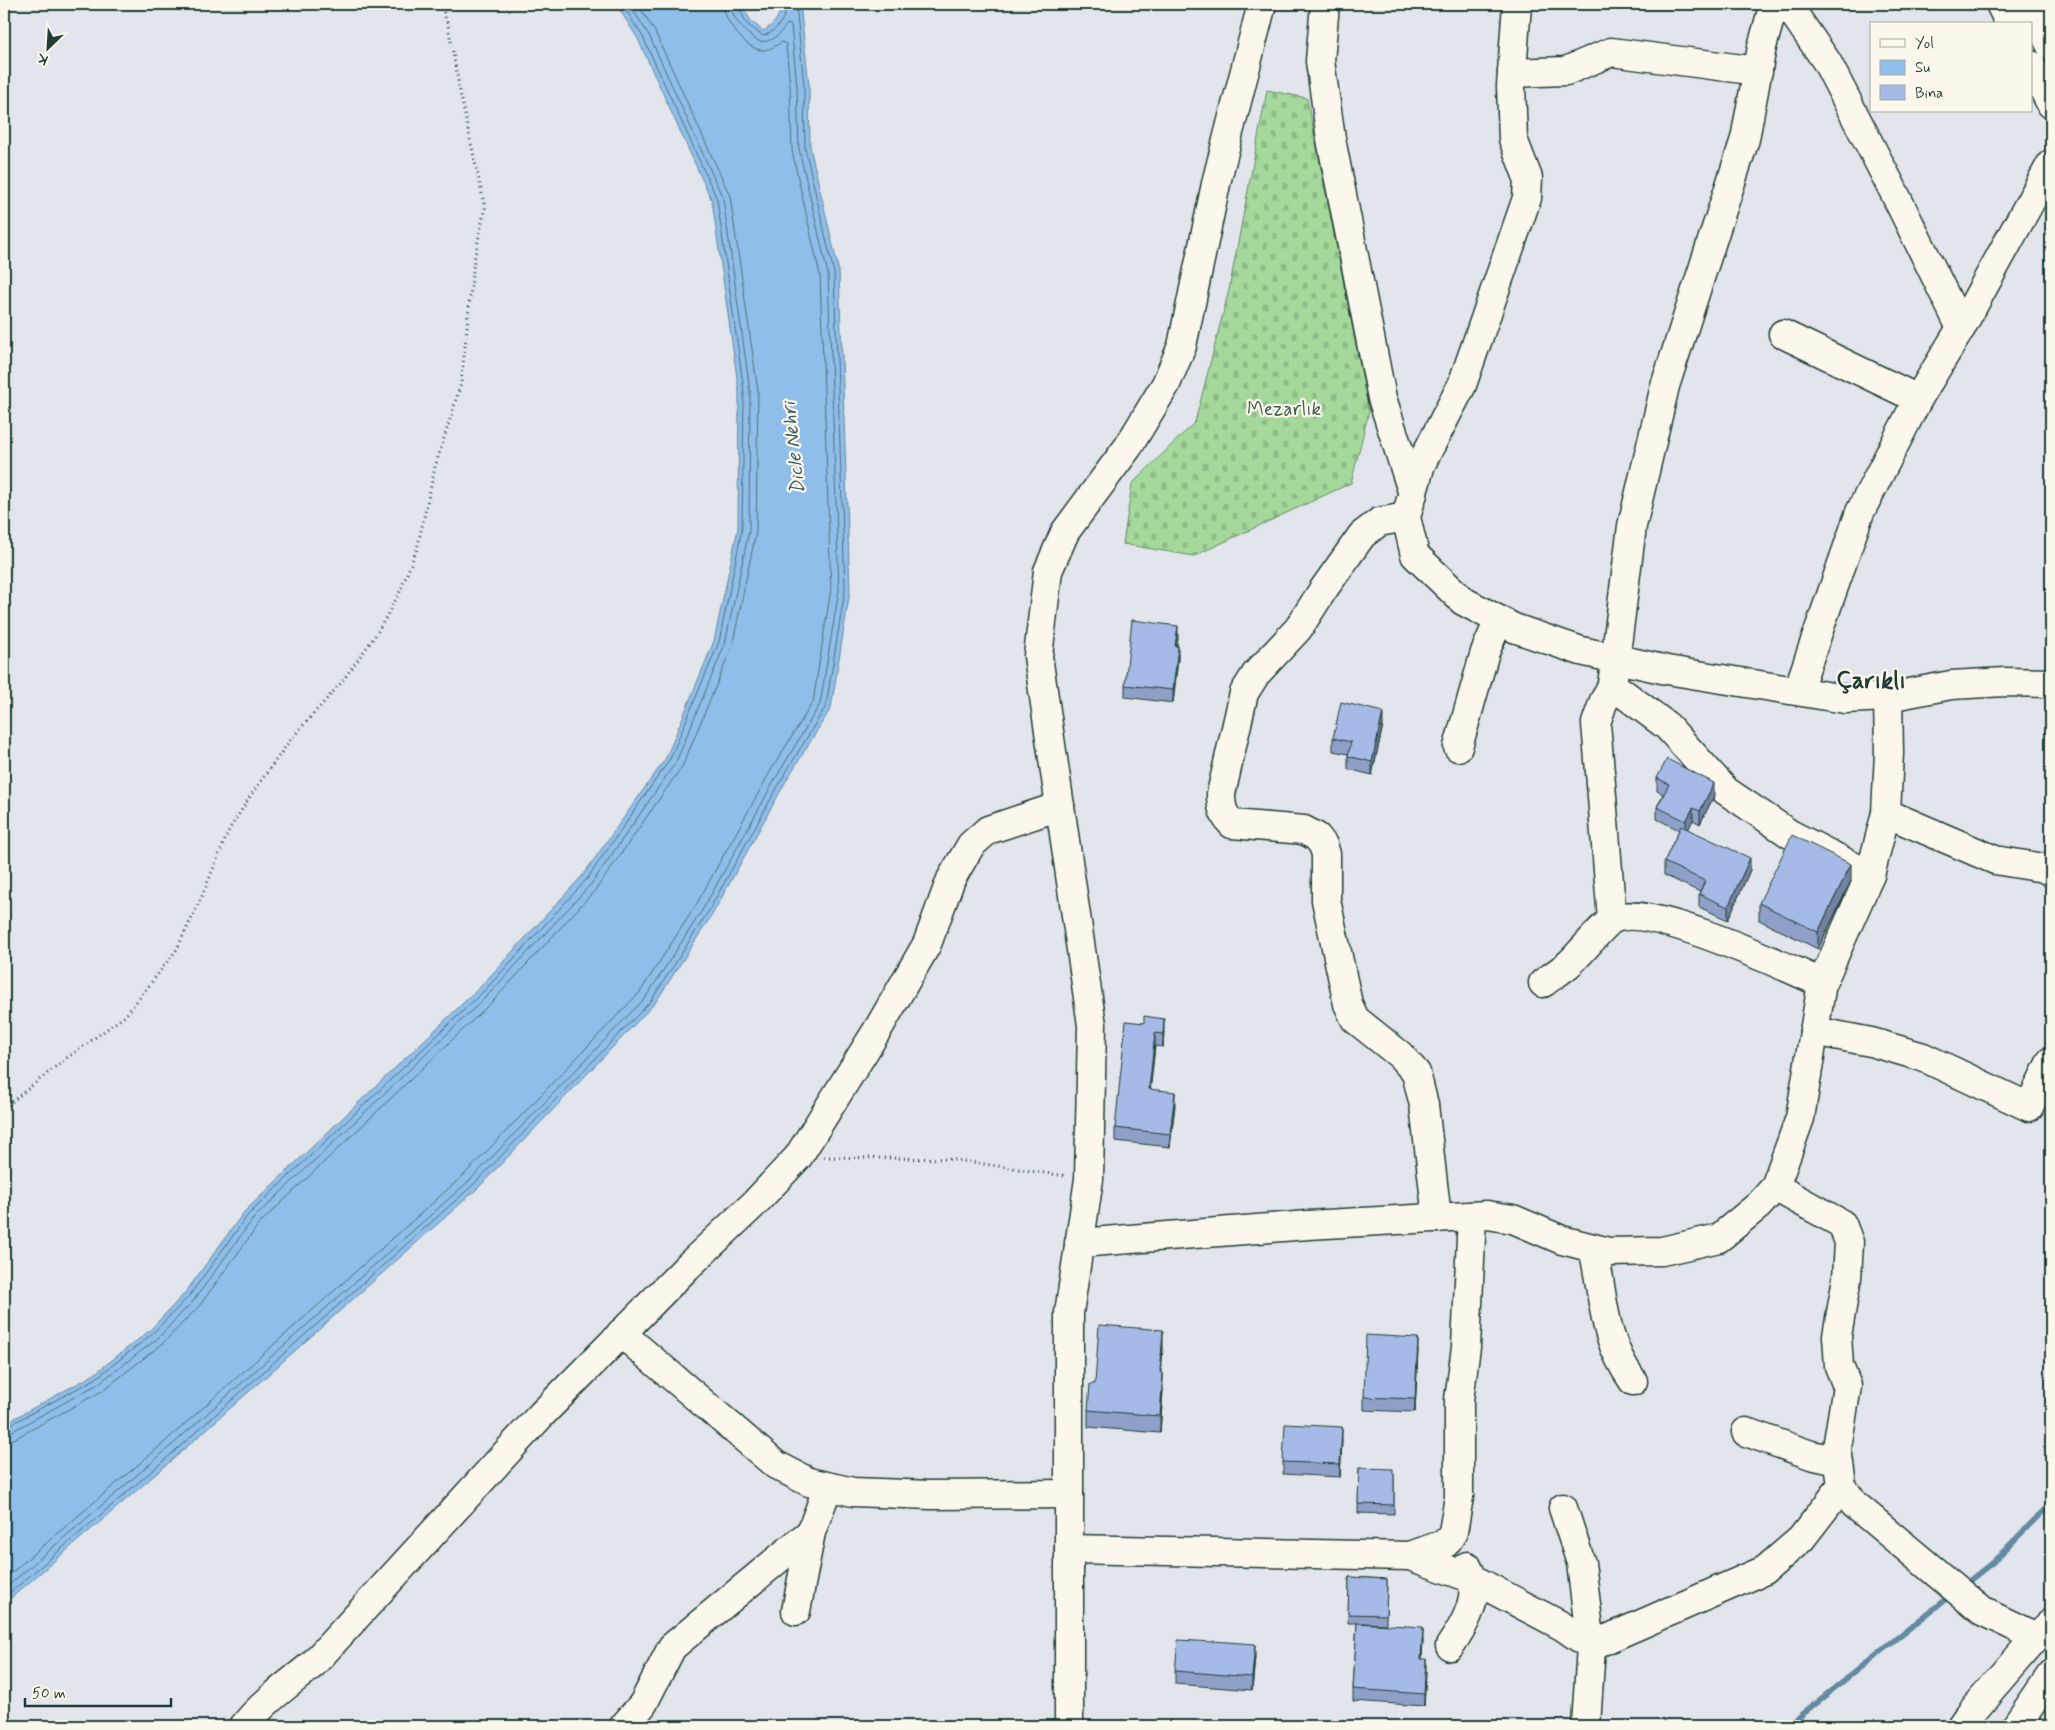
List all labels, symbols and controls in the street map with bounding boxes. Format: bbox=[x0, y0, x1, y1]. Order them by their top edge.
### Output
north arrow bbox=[22, 22, 72, 72]
legend bbox=[1870, 22, 2032, 112]
text: Yol bbox=[1915, 34, 1934, 54]
text: K bbox=[34, 48, 51, 69]
text: Su bbox=[1915, 58, 1930, 78]
text: Bina bbox=[1915, 84, 1943, 104]
park label: Mezarlık bbox=[1247, 397, 1321, 422]
water label: Dicle Nehri bbox=[775, 398, 812, 496]
district label: Çarıklı bbox=[1836, 666, 1906, 697]
scale bar bbox=[25, 1675, 171, 1707]
text: 50 m bbox=[32, 1684, 66, 1704]

